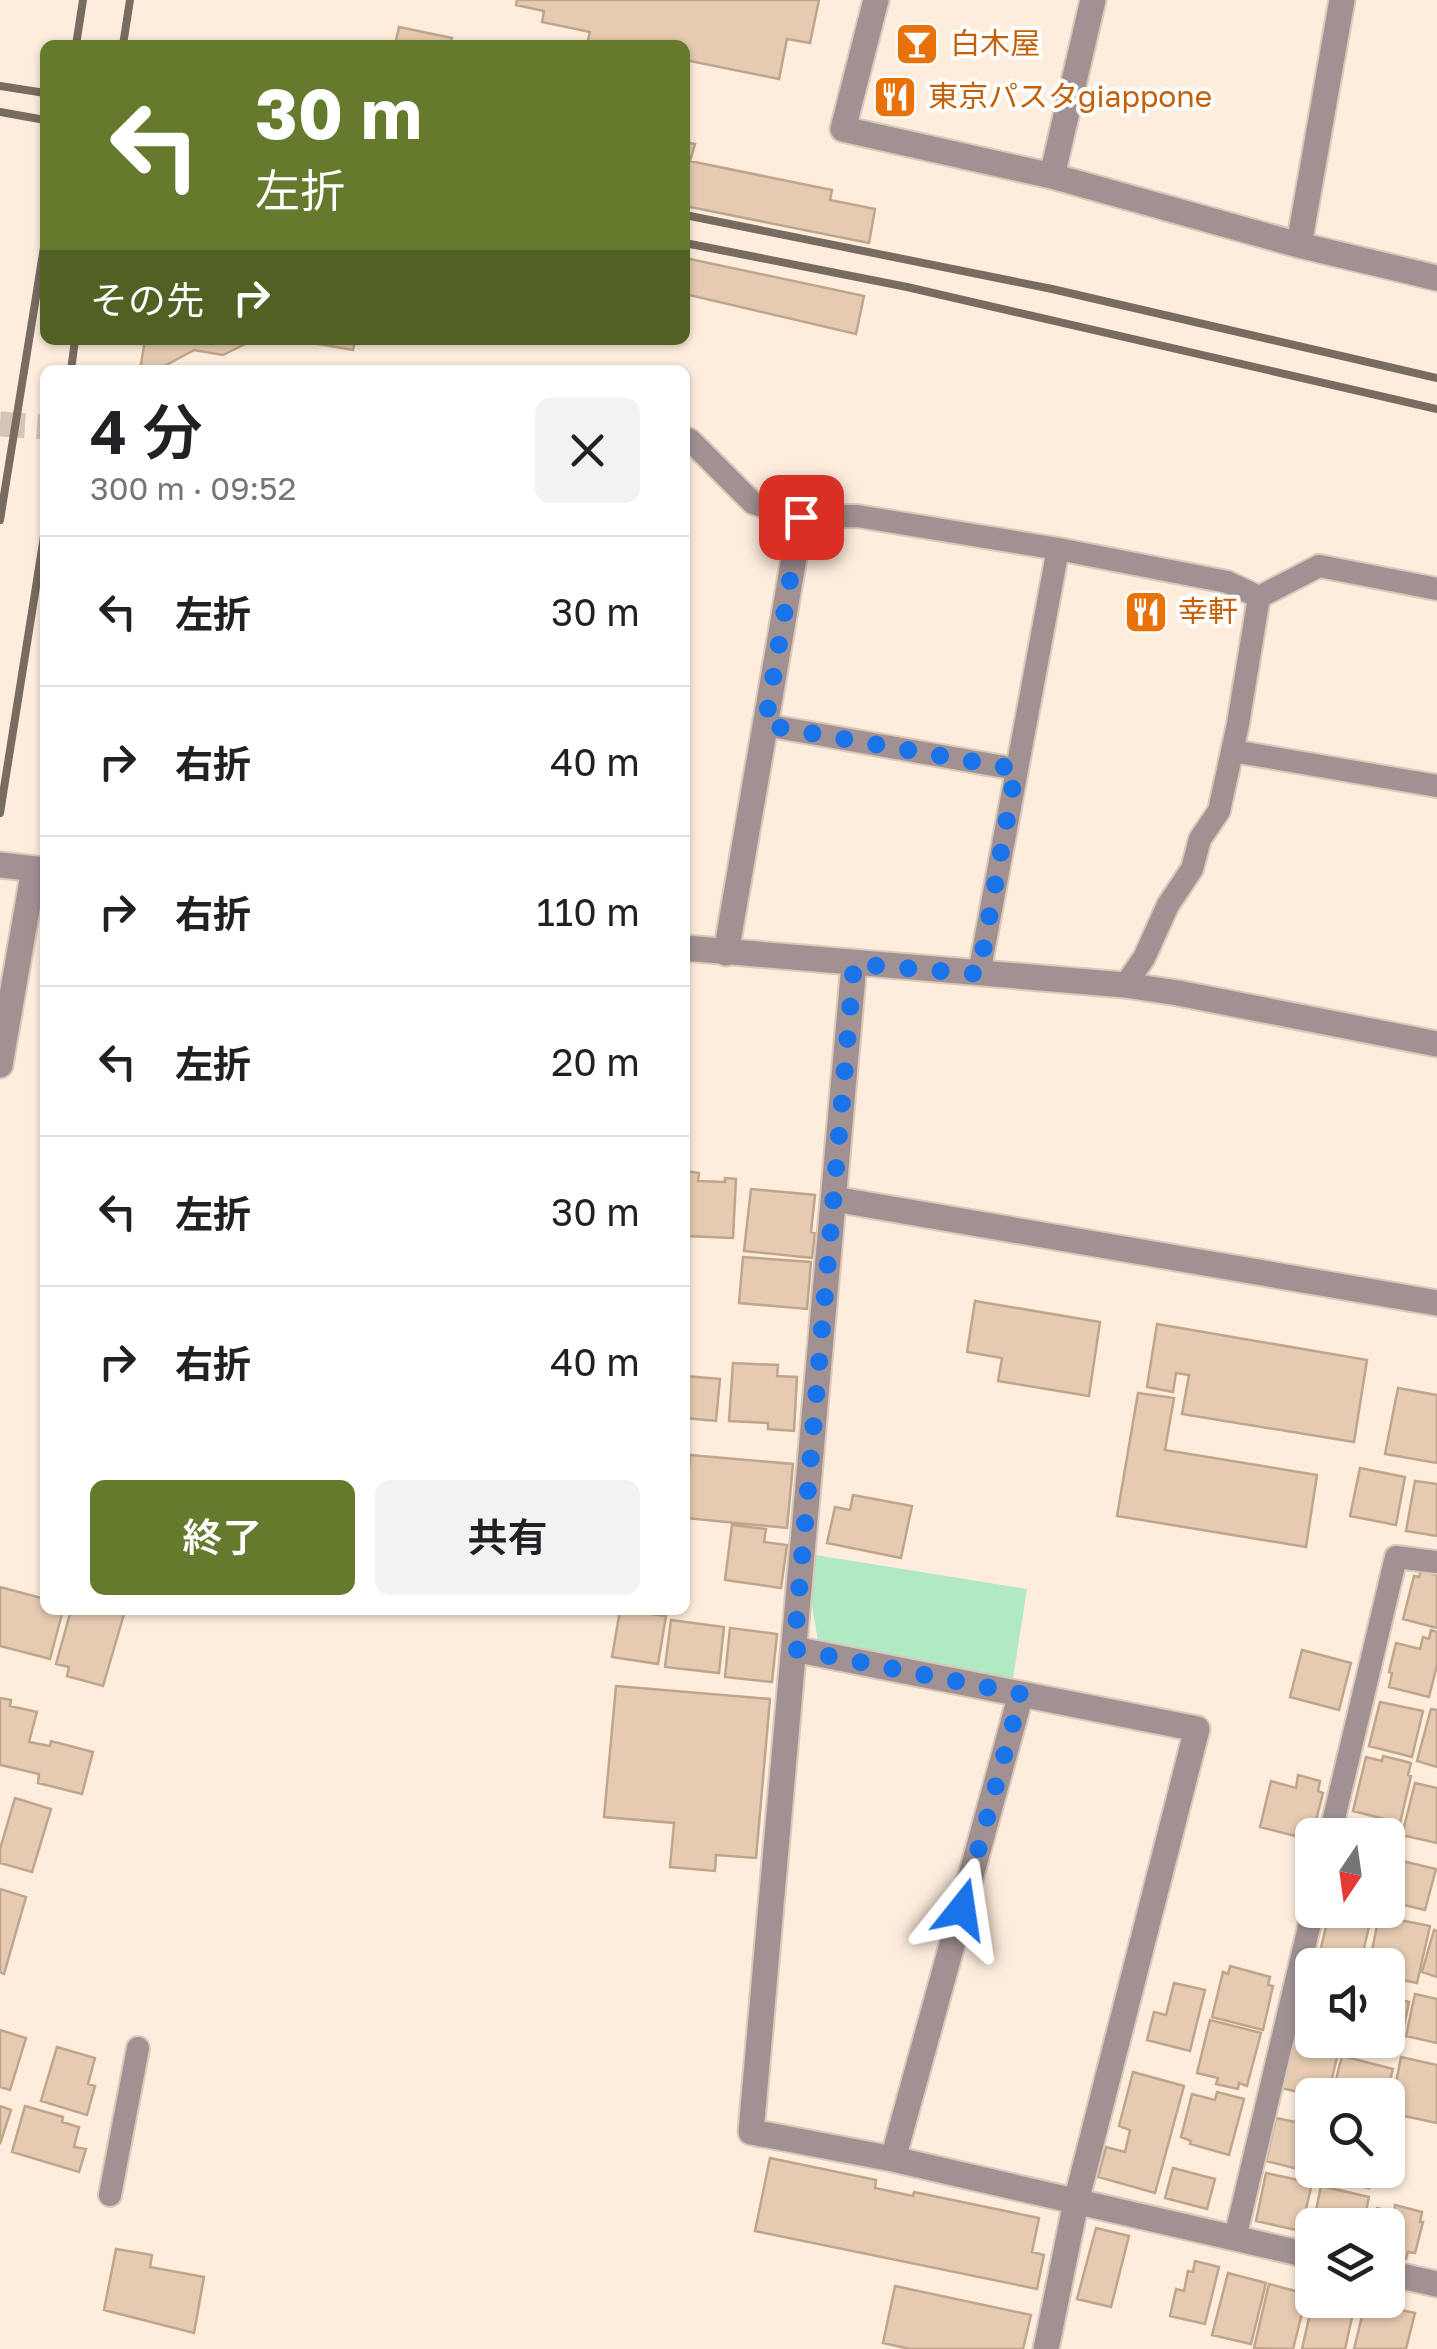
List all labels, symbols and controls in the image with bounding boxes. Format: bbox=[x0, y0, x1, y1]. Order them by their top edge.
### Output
bar icon: 白木屋 bbox=[894, 21, 940, 67]
place label: 白木屋 bbox=[950, 25, 1040, 61]
text: 30 m bbox=[255, 70, 422, 154]
restaurant icon: 東京パスタgiappone bbox=[872, 74, 918, 120]
place label: 東京パスタgiappone bbox=[928, 78, 1212, 114]
icon: left bbox=[90, 80, 220, 210]
text: 左折 bbox=[255, 163, 345, 217]
icon: right bbox=[224, 270, 279, 325]
text: その先 bbox=[90, 277, 204, 322]
text: 4 分 bbox=[90, 395, 203, 467]
button: close bbox=[535, 398, 640, 503]
text: 300 m · 09:52 bbox=[90, 469, 296, 507]
pin bbox=[759, 475, 844, 560]
icon: arrive bbox=[774, 490, 829, 545]
icon: left bbox=[90, 584, 145, 639]
text: 30 m bbox=[551, 589, 640, 634]
restaurant icon: 幸軒 bbox=[1123, 589, 1169, 635]
text: 左折 bbox=[175, 591, 251, 636]
place label: 幸軒 bbox=[1178, 593, 1238, 629]
icon: right bbox=[90, 734, 145, 789]
text: 40 m bbox=[550, 739, 640, 784]
text: 右折 bbox=[175, 741, 251, 786]
icon: right bbox=[90, 884, 145, 939]
text: 110 m bbox=[536, 889, 640, 934]
text: 右折 bbox=[175, 891, 251, 936]
icon: left bbox=[90, 1034, 145, 1089]
text: 20 m bbox=[551, 1039, 640, 1084]
text: 左折 bbox=[175, 1041, 251, 1086]
icon: left bbox=[90, 1184, 145, 1239]
text: 30 m bbox=[551, 1189, 640, 1234]
text: 左折 bbox=[175, 1191, 251, 1236]
icon: right bbox=[90, 1334, 145, 1389]
text: 40 m bbox=[550, 1339, 640, 1384]
text: 右折 bbox=[175, 1341, 251, 1386]
button: 終了 bbox=[90, 1480, 355, 1595]
button: 共有 bbox=[375, 1480, 640, 1595]
north arrow bbox=[1295, 1818, 1405, 1928]
map controls bbox=[1295, 1818, 1405, 2318]
position arrow bbox=[910, 1857, 1014, 1961]
button: sound bbox=[1295, 1948, 1405, 2058]
button: search bbox=[1295, 2078, 1405, 2188]
button: layers bbox=[1295, 2208, 1405, 2318]

